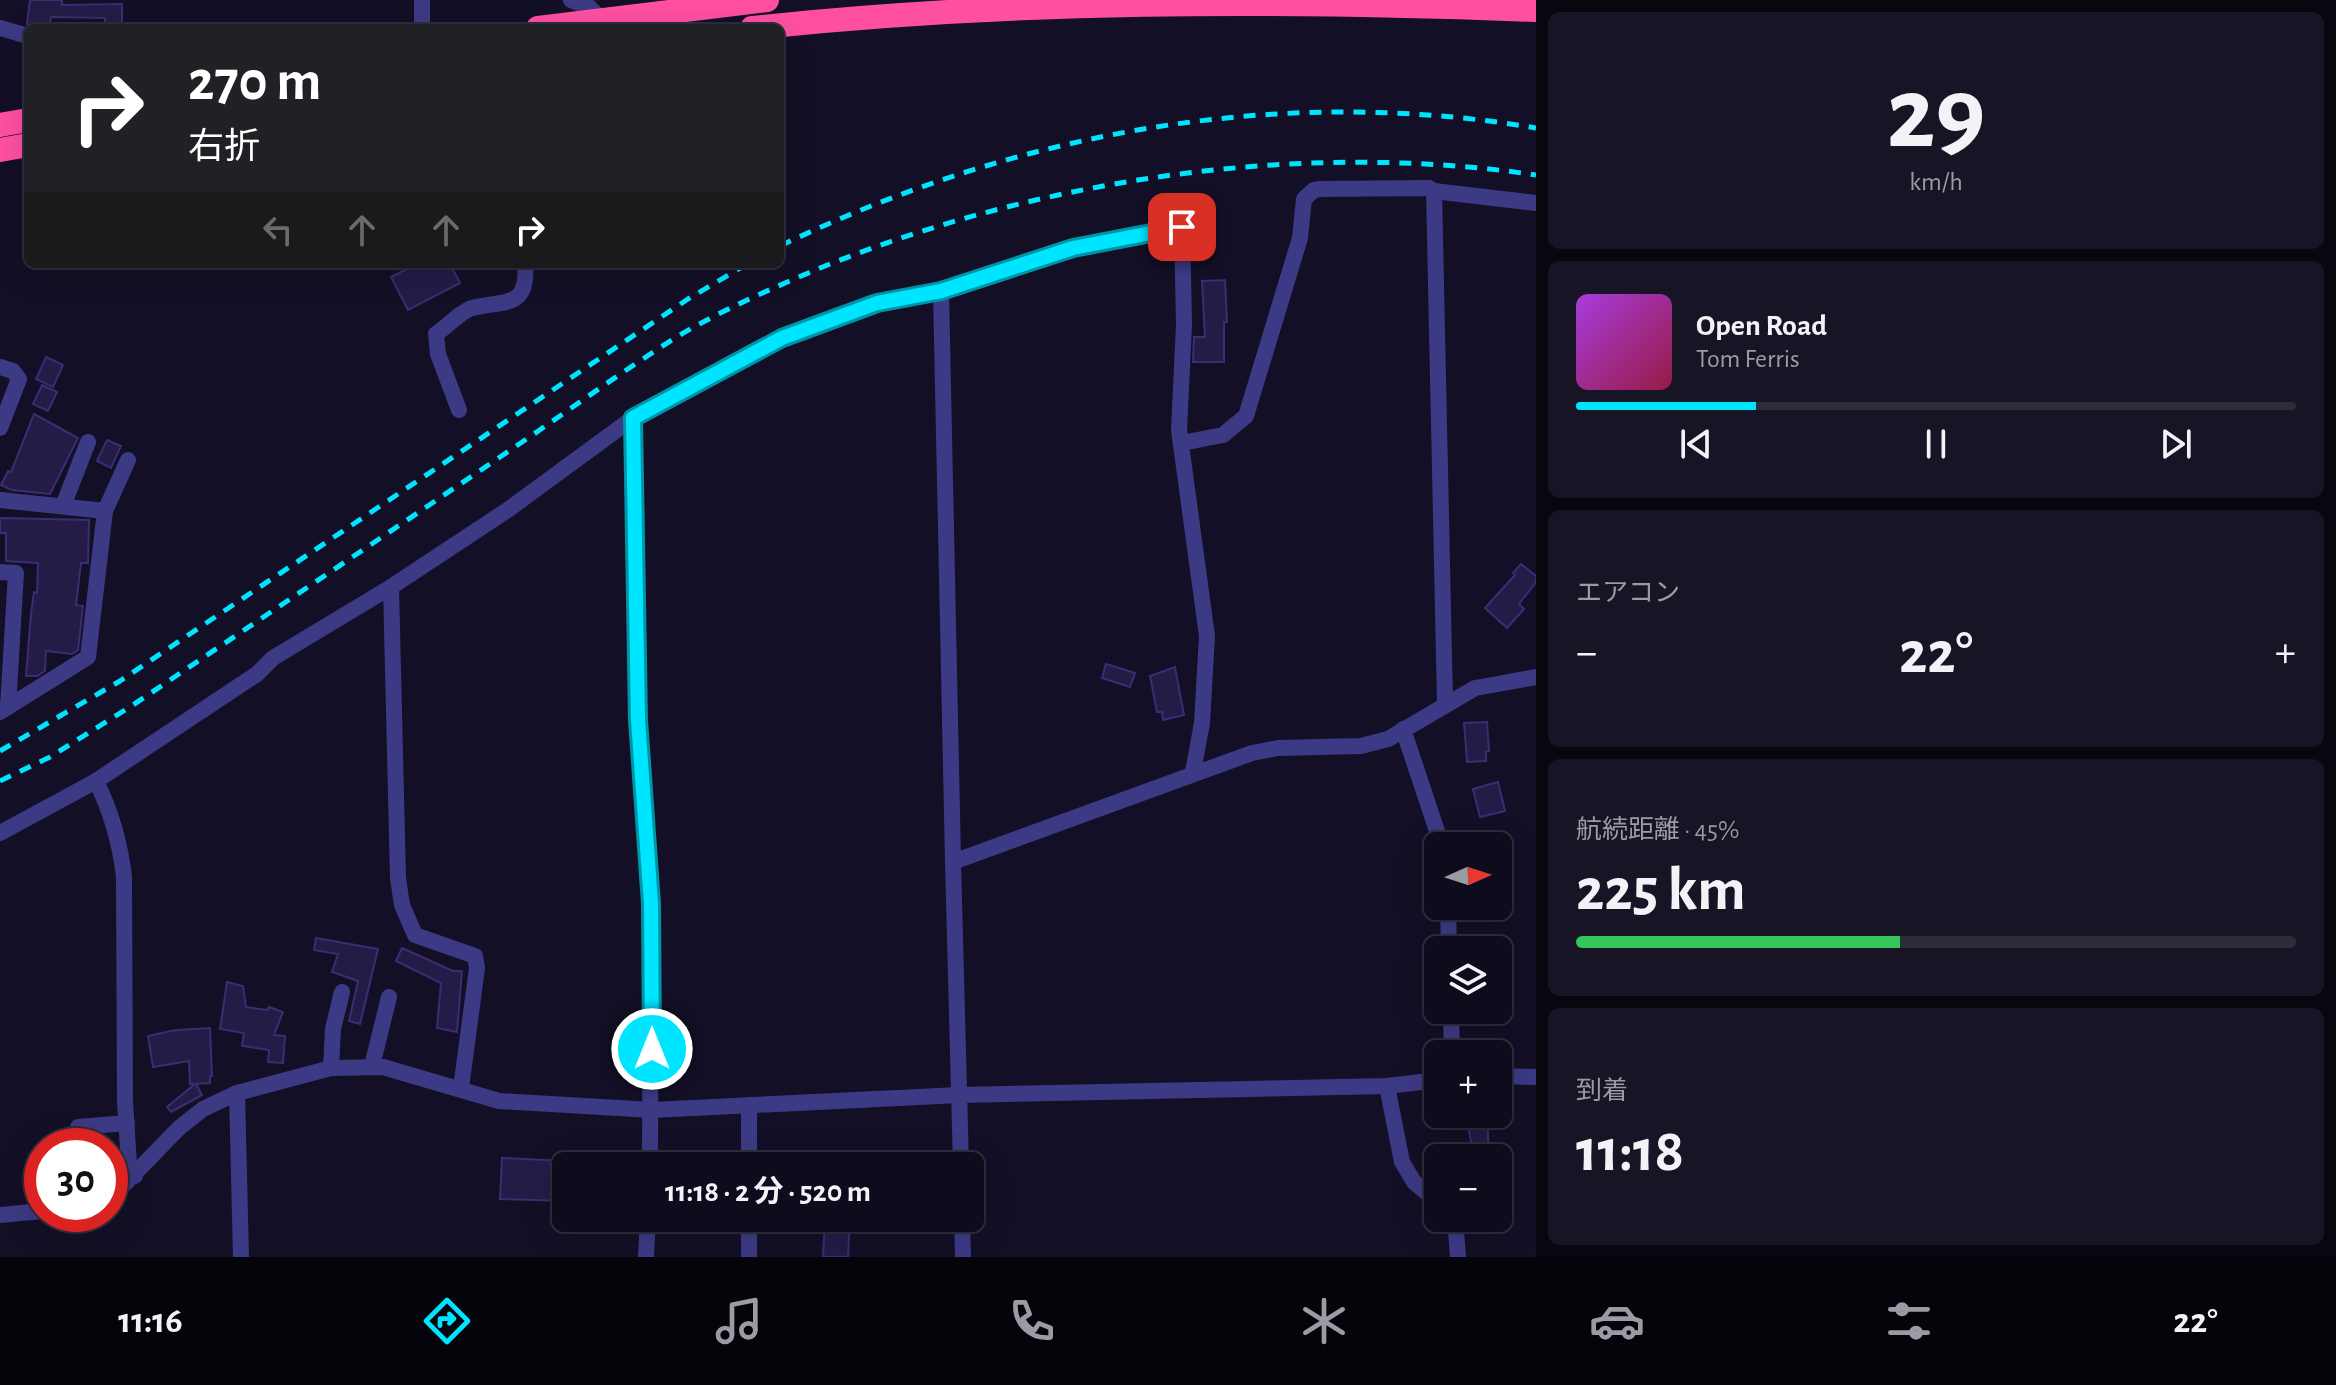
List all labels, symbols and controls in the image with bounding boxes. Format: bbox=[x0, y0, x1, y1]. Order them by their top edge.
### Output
text: 270 m bbox=[188, 54, 321, 110]
icon: right bbox=[56, 56, 160, 160]
text: 29 bbox=[1886, 63, 1986, 167]
text: 右折 bbox=[188, 129, 260, 165]
text: km/h bbox=[1909, 169, 1963, 195]
pin bbox=[1148, 193, 1216, 261]
icon: arrive bbox=[1160, 205, 1204, 249]
icon: left bbox=[256, 208, 300, 252]
icon: ahead bbox=[340, 208, 384, 252]
icon: ahead bbox=[424, 208, 468, 252]
icon: right bbox=[508, 208, 552, 252]
text: Open Road bbox=[1696, 311, 1827, 341]
text: Tom Ferris bbox=[1696, 346, 1800, 372]
icon: previous bbox=[1674, 422, 1718, 466]
icon: pause bbox=[1914, 422, 1958, 466]
icon: next bbox=[2154, 422, 2198, 466]
text: エアコン bbox=[1576, 580, 1680, 606]
text: 22° bbox=[1899, 624, 1973, 684]
text: − bbox=[1576, 631, 1597, 675]
text: + bbox=[2275, 631, 2296, 675]
text: 航続距離 · 45% bbox=[1576, 817, 1739, 843]
north arrow bbox=[1424, 832, 1512, 920]
map controls bbox=[1424, 832, 1512, 1232]
text: 225 km bbox=[1576, 861, 1746, 921]
button: layers bbox=[1424, 936, 1512, 1024]
position arrow bbox=[610, 1007, 694, 1091]
button: + bbox=[1424, 1040, 1512, 1128]
text: 到着 bbox=[1576, 1078, 1628, 1104]
text: 11:18 bbox=[1576, 1122, 1684, 1182]
speed limit sign: 30 bbox=[24, 1128, 128, 1232]
button: − bbox=[1424, 1144, 1512, 1232]
text: 11:18 · 2 分 · 520 m bbox=[665, 1177, 871, 1207]
icon: directions bbox=[419, 1293, 475, 1349]
icon: music bbox=[711, 1293, 767, 1349]
icon: phone bbox=[1004, 1293, 1060, 1349]
icon: climate bbox=[1296, 1293, 1352, 1349]
icon: car bbox=[1589, 1293, 1645, 1349]
icon: filters bbox=[1881, 1293, 1937, 1349]
text: 11:16 bbox=[118, 1303, 183, 1339]
text: 22° bbox=[2173, 1303, 2218, 1339]

